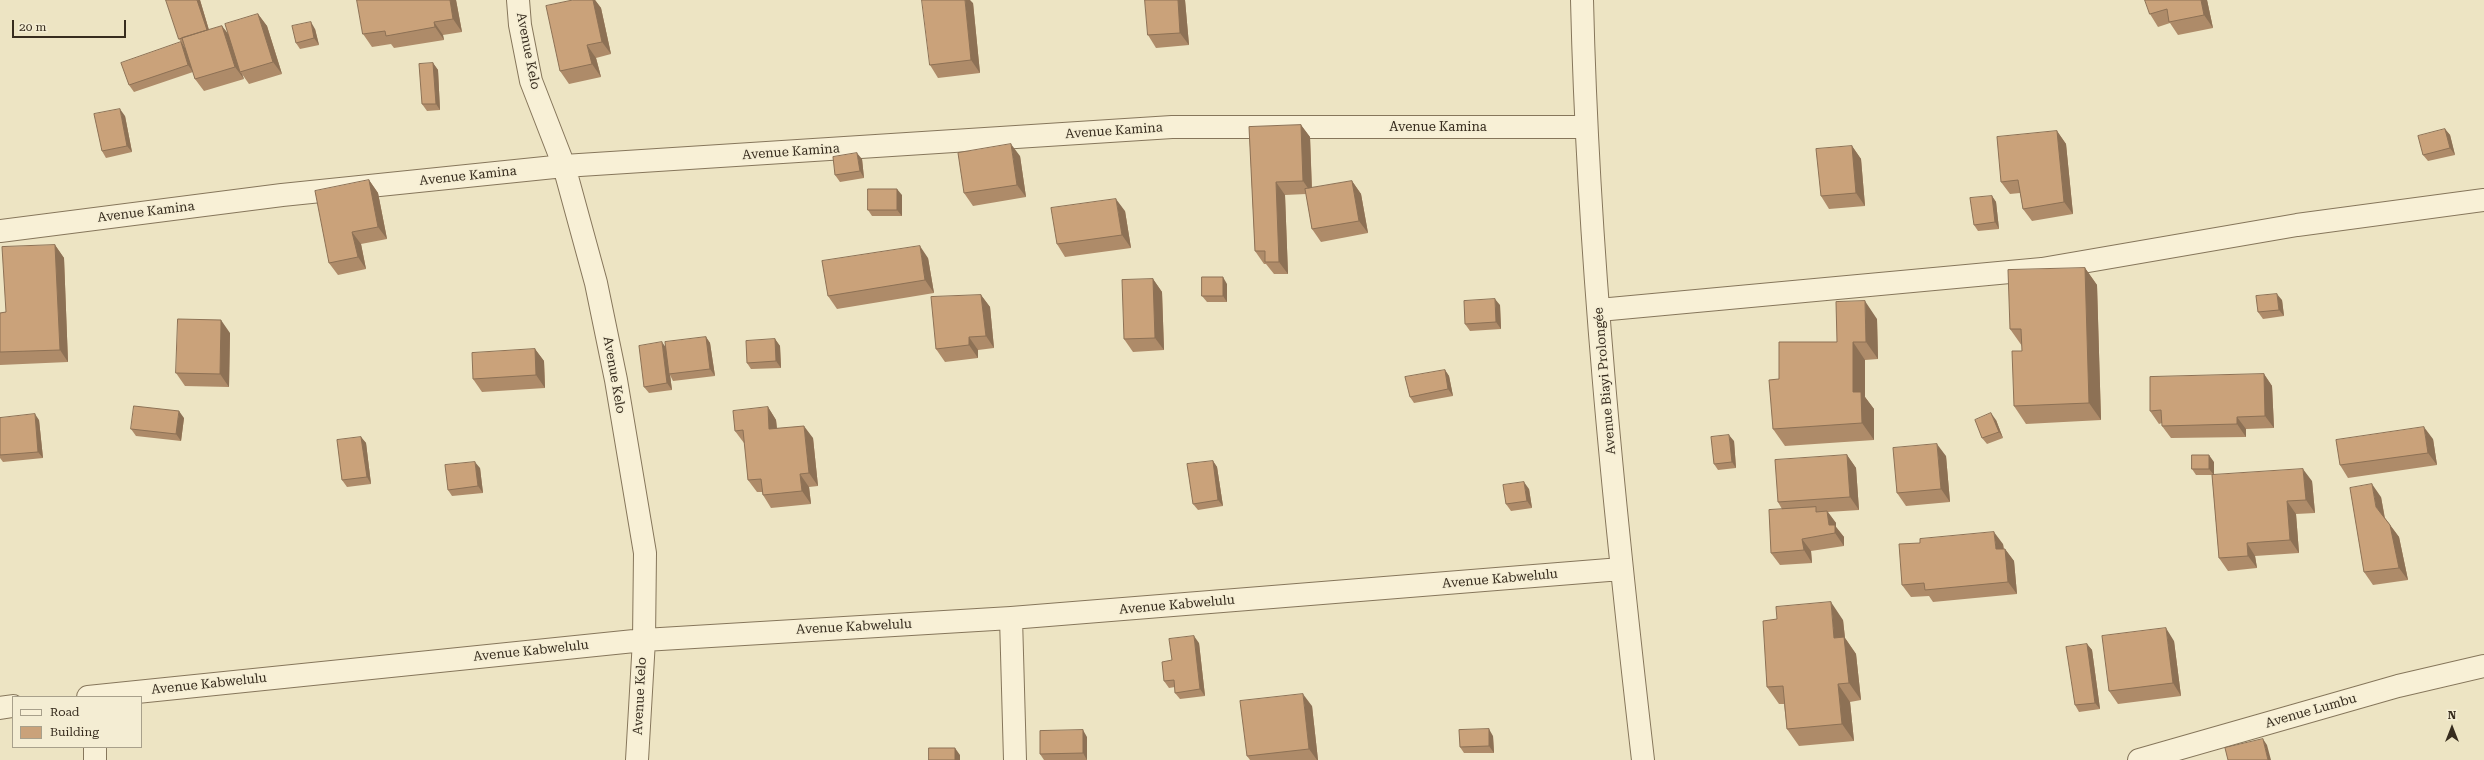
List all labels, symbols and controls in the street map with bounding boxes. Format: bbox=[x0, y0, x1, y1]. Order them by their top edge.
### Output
street label: Avenue Kelo bbox=[513, 11, 543, 91]
scale bar bbox=[14, 12, 128, 38]
text: 20 m bbox=[19, 20, 46, 34]
street label: Avenue Kamina bbox=[1389, 119, 1487, 135]
street label: Avenue Kamina bbox=[1065, 120, 1163, 142]
street label: Avenue Kamina bbox=[742, 141, 840, 163]
street label: Avenue Kamina bbox=[419, 163, 517, 189]
street label: Avenue Kamina bbox=[97, 198, 195, 226]
street label: Avenue Biayi Prolongée bbox=[1591, 307, 1619, 455]
street label: Avenue Kelo bbox=[600, 335, 628, 415]
street label: Avenue Kabwelulu bbox=[1441, 566, 1559, 592]
street label: Avenue Kabwelulu bbox=[1118, 592, 1236, 618]
street label: Avenue Kabwelulu bbox=[796, 616, 912, 638]
street label: Avenue Kabwelulu bbox=[472, 637, 590, 665]
street label: Avenue Kelo bbox=[630, 657, 650, 735]
street label: Avenue Kabwelulu bbox=[150, 670, 268, 698]
street label: Avenue Lumbu bbox=[2264, 691, 2358, 731]
legend bbox=[12, 696, 142, 748]
text: Road bbox=[50, 705, 79, 719]
north arrow bbox=[2432, 708, 2472, 748]
text: N bbox=[2448, 709, 2456, 722]
text: Building bbox=[50, 725, 99, 739]

